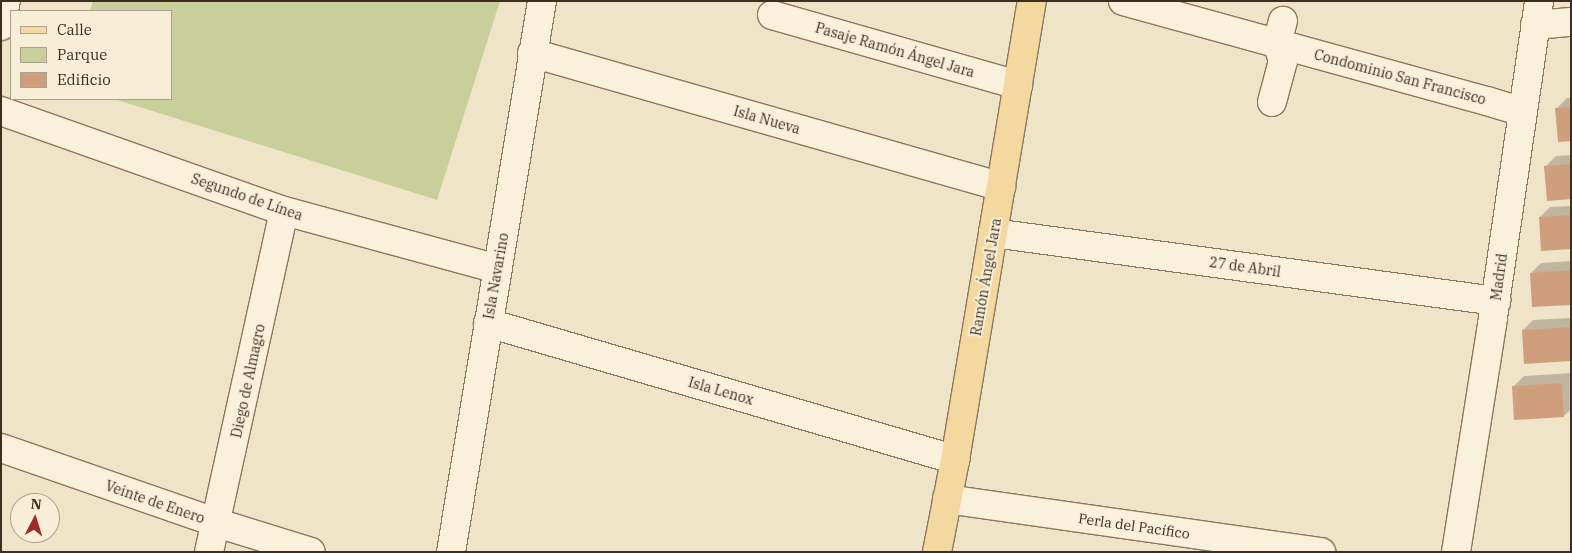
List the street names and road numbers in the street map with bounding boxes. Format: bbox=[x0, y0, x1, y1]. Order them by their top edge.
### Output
street label: Pasaje Ramón Ángel Jara bbox=[813, 19, 977, 81]
street label: Condominio San Francisco bbox=[1312, 46, 1488, 108]
street label: Isla Nueva bbox=[732, 102, 802, 138]
street label: Segundo de Línea bbox=[189, 170, 305, 224]
street label: Ramón Ángel Jara bbox=[967, 217, 1005, 337]
street label: Isla Navarino bbox=[480, 231, 512, 321]
street label: Madrid bbox=[1487, 252, 1511, 302]
street label: 27 de Abril bbox=[1208, 254, 1282, 280]
street label: Diego de Almagro bbox=[228, 323, 268, 439]
street label: Isla Lenox bbox=[686, 374, 756, 408]
street label: Veinte de Enero bbox=[103, 477, 207, 527]
street label: Perla del Pacífico bbox=[1077, 510, 1191, 542]

